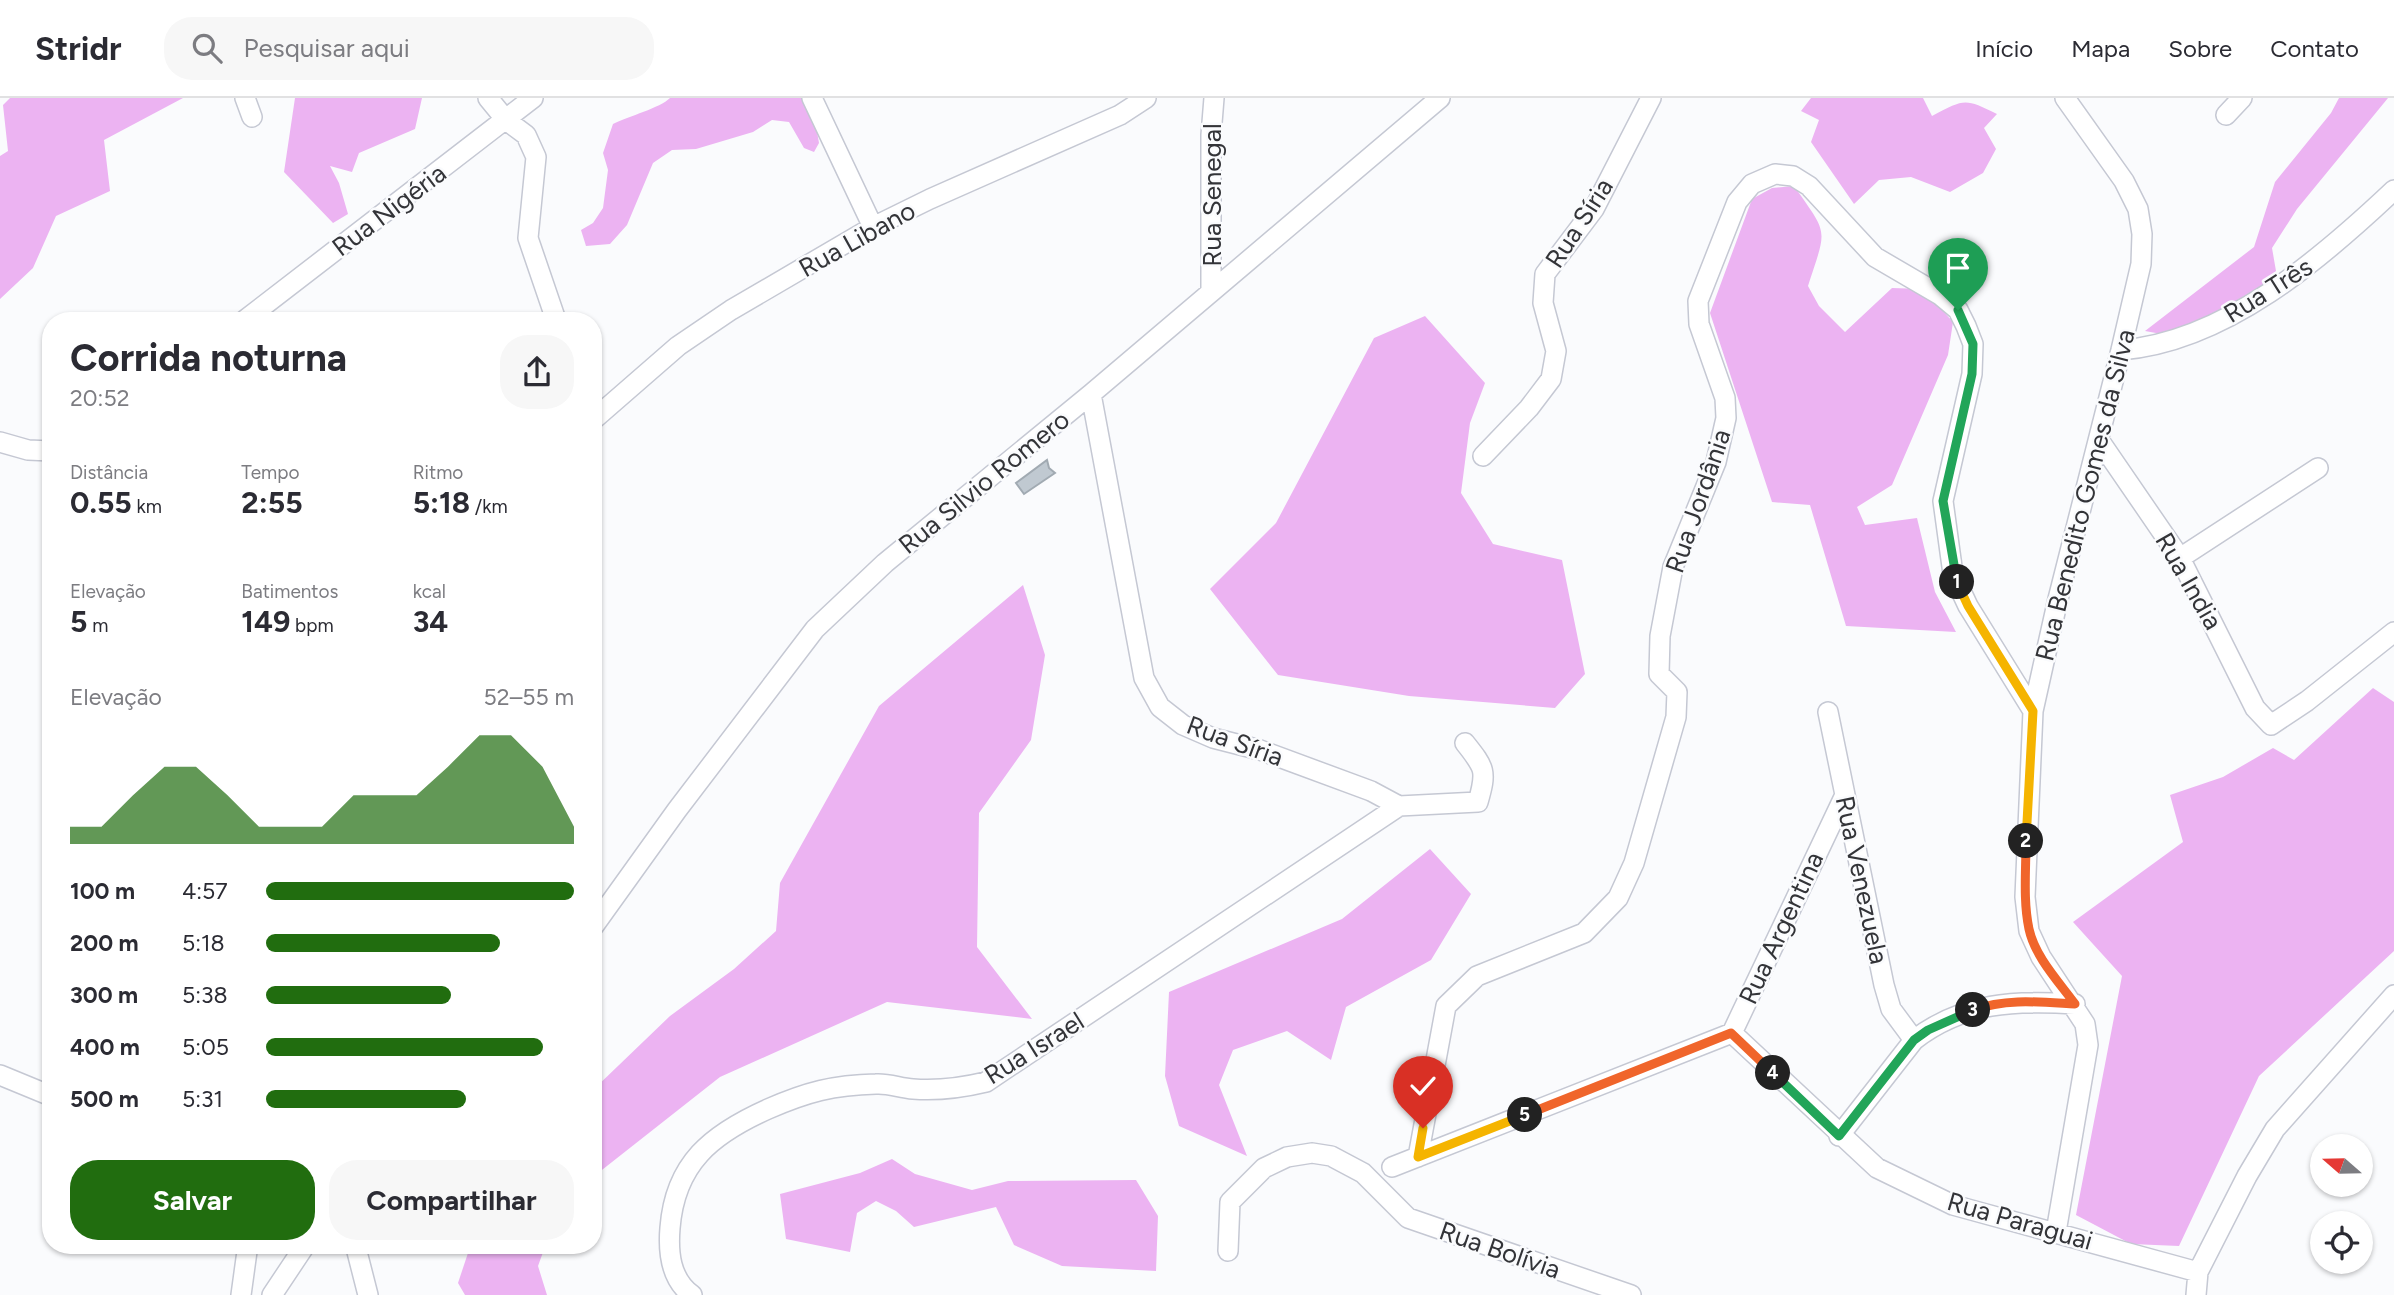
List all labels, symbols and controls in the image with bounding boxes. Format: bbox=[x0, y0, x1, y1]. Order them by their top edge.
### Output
search box bbox=[164, 17, 654, 80]
text: Stridr bbox=[35, 29, 122, 68]
icon: search bbox=[188, 29, 226, 67]
text: Pesquisar aqui bbox=[244, 32, 410, 64]
text: Início bbox=[1975, 34, 2033, 63]
text: Mapa bbox=[2071, 34, 2130, 63]
text: Sobre bbox=[2168, 34, 2232, 63]
text: Contato bbox=[2270, 34, 2359, 63]
street label: Rua Senegal bbox=[1196, 123, 1228, 267]
street label: Rua Nigéria bbox=[326, 157, 452, 263]
street label: Rua Síria bbox=[1538, 172, 1620, 274]
street label: Rua Libano bbox=[793, 194, 921, 284]
pin bbox=[1928, 238, 1988, 310]
icon: arrive bbox=[1939, 249, 1977, 287]
street label: Rua Três bbox=[2218, 250, 2318, 330]
street label: Rua Benedito Gomes da Silva bbox=[2028, 326, 2142, 664]
text: Corrida noturna bbox=[70, 335, 347, 381]
button: share bbox=[500, 335, 574, 409]
text: 20:52 bbox=[70, 384, 130, 412]
street label: Rua Silvio Romero bbox=[892, 403, 1076, 561]
street label: Rua Jordânia bbox=[1658, 425, 1738, 577]
text: Distância bbox=[70, 461, 148, 484]
text: Tempo bbox=[241, 461, 299, 484]
text: Ritmo bbox=[413, 461, 463, 484]
text: 0.55 bbox=[70, 484, 132, 521]
text: 2:55 bbox=[241, 484, 303, 521]
text: 5:18 bbox=[413, 484, 470, 521]
text: km bbox=[132, 495, 162, 518]
text: /km bbox=[470, 495, 508, 518]
street label: Rua India bbox=[2149, 527, 2229, 635]
pin: 1 bbox=[1940, 564, 1974, 600]
text: 1 bbox=[1952, 570, 1961, 593]
text: Elevação bbox=[70, 580, 146, 603]
text: Batimentos bbox=[241, 580, 338, 603]
text: kcal bbox=[413, 580, 446, 603]
text: 5 bbox=[70, 603, 87, 640]
text: 149 bbox=[241, 603, 290, 640]
text: 34 bbox=[413, 603, 448, 640]
text: m bbox=[87, 614, 108, 637]
text: bpm bbox=[290, 614, 334, 637]
text: Elevação bbox=[70, 683, 162, 711]
text: 52–55 m bbox=[484, 683, 574, 711]
street label: Rua Síria bbox=[1182, 709, 1288, 773]
street label: Rua Venezuela bbox=[1829, 793, 1895, 967]
pin: 2 bbox=[2008, 824, 2044, 858]
text: 2 bbox=[2020, 829, 2031, 852]
street label: Rua Argentina bbox=[1732, 847, 1830, 1009]
text: 100 m bbox=[70, 877, 135, 905]
text: 4:57 bbox=[182, 877, 228, 905]
text: 200 m bbox=[70, 929, 139, 957]
text: 5:18 bbox=[182, 929, 225, 957]
text: 300 m bbox=[70, 981, 138, 1009]
text: 5:38 bbox=[182, 981, 228, 1009]
pin: 3 bbox=[1955, 992, 1990, 1028]
text: 3 bbox=[1967, 998, 1978, 1021]
street label: Rua Israel bbox=[978, 1005, 1090, 1091]
text: 400 m bbox=[70, 1033, 140, 1061]
text: 5:05 bbox=[182, 1033, 229, 1061]
pin bbox=[1393, 1056, 1453, 1128]
pin: 4 bbox=[1756, 1056, 1790, 1090]
text: 4 bbox=[1766, 1061, 1779, 1084]
icon: check bbox=[1404, 1067, 1442, 1105]
text: 500 m bbox=[70, 1085, 139, 1113]
text: 5:31 bbox=[182, 1085, 223, 1113]
pin: 5 bbox=[1508, 1098, 1542, 1132]
text: 5 bbox=[1519, 1103, 1530, 1126]
north arrow bbox=[2310, 1134, 2373, 1197]
map controls bbox=[2310, 1134, 2373, 1274]
button: Salvar bbox=[70, 1160, 315, 1240]
button: Compartilhar bbox=[329, 1160, 574, 1240]
street label: Rua Paraguai bbox=[1944, 1185, 2096, 1257]
button: locate bbox=[2310, 1211, 2373, 1274]
street label: Rua Bolívia bbox=[1435, 1214, 1565, 1286]

